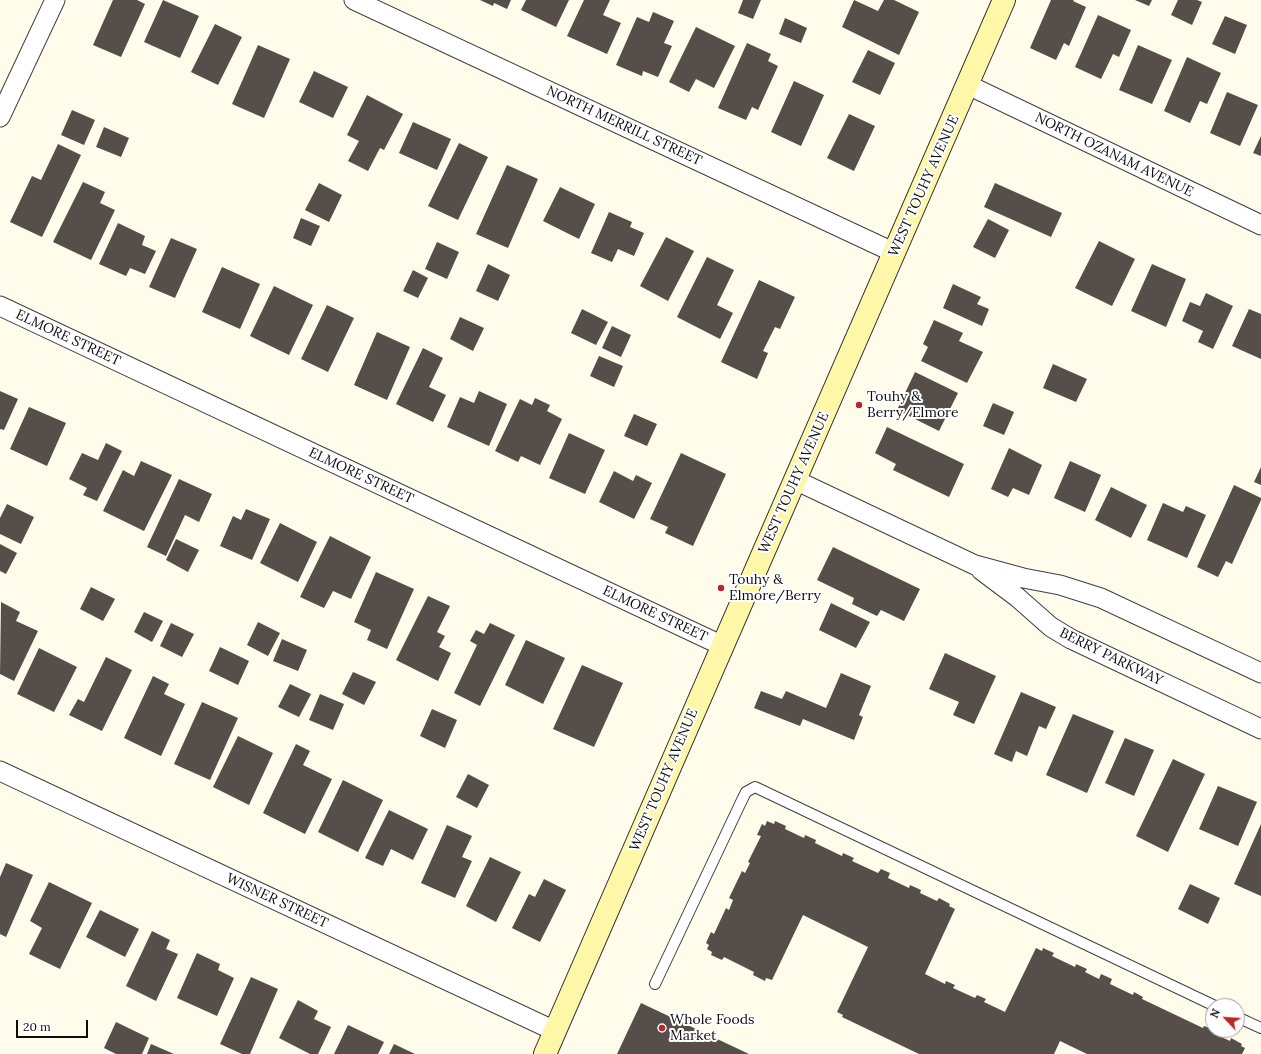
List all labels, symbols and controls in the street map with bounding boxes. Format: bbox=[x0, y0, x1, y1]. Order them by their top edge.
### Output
street label: NORTH MERRILL STREET bbox=[544, 83, 704, 169]
street label: NORTH OZANAM AVENUE bbox=[1032, 109, 1196, 201]
street label: WEST TOUHY AVENUE bbox=[885, 113, 963, 259]
street label: ELMORE STREET bbox=[13, 306, 123, 370]
place label: Touhy & Berry/Elmore bbox=[867, 389, 959, 422]
marker: Touhy & Berry/Elmore bbox=[854, 400, 864, 410]
street label: WEST TOUHY AVENUE bbox=[755, 410, 833, 556]
street label: ELMORE STREET bbox=[306, 444, 416, 508]
place label: Touhy & Elmore/Berry bbox=[729, 572, 821, 604]
street label: ELMORE STREET bbox=[600, 582, 710, 646]
marker: Touhy & Elmore/Berry bbox=[716, 583, 726, 593]
street label: BERRY PARKWAY bbox=[1057, 625, 1165, 689]
street label: WEST TOUHY AVENUE bbox=[626, 706, 702, 854]
street label: WISNER STREET bbox=[223, 870, 331, 932]
north arrow bbox=[1205, 998, 1245, 1038]
text: N bbox=[1207, 1007, 1223, 1020]
scale bar bbox=[18, 1012, 90, 1038]
place label: Whole Foods Market bbox=[670, 1012, 755, 1044]
text: 20 m bbox=[23, 1019, 51, 1034]
marker: Whole Foods Market bbox=[657, 1023, 667, 1033]

